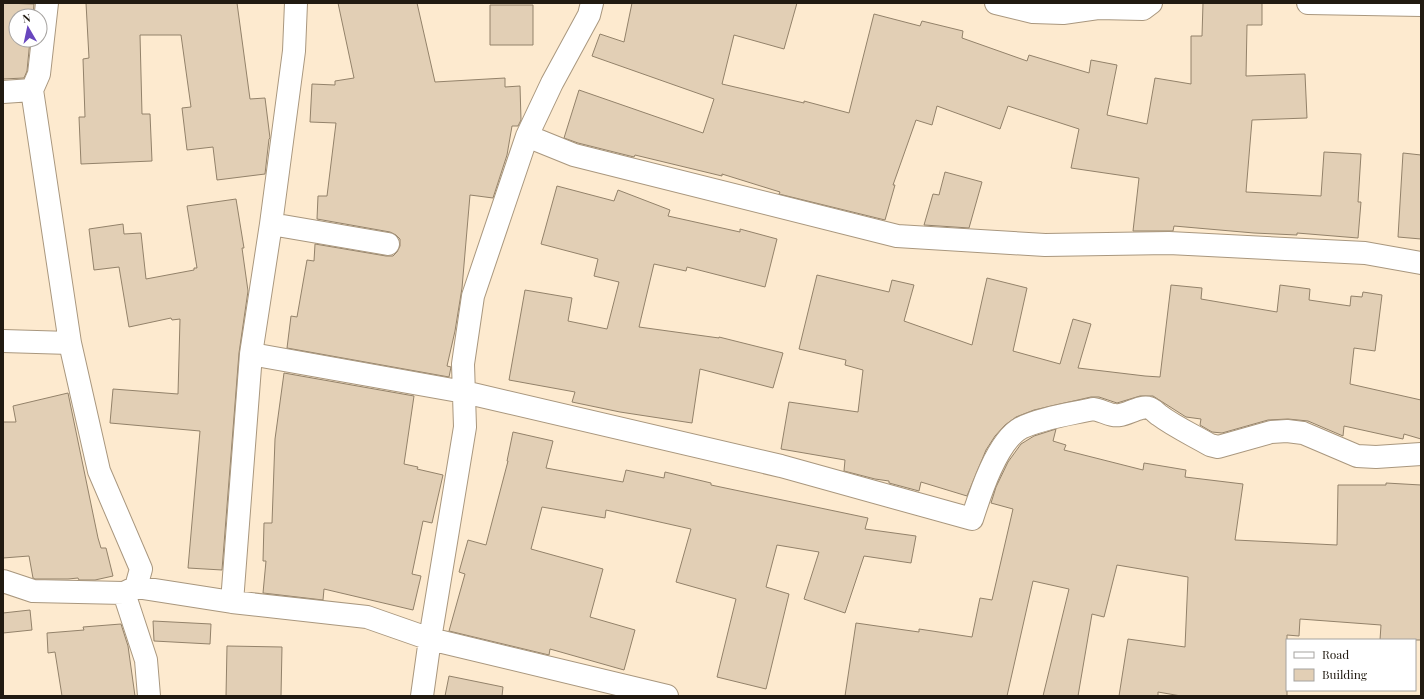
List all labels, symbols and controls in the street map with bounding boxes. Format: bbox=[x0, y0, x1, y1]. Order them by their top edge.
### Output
north arrow bbox=[8, 8, 48, 48]
text: N bbox=[21, 10, 32, 26]
legend bbox=[1286, 639, 1416, 691]
text: Road bbox=[1322, 646, 1349, 662]
text: Building bbox=[1322, 666, 1368, 682]

